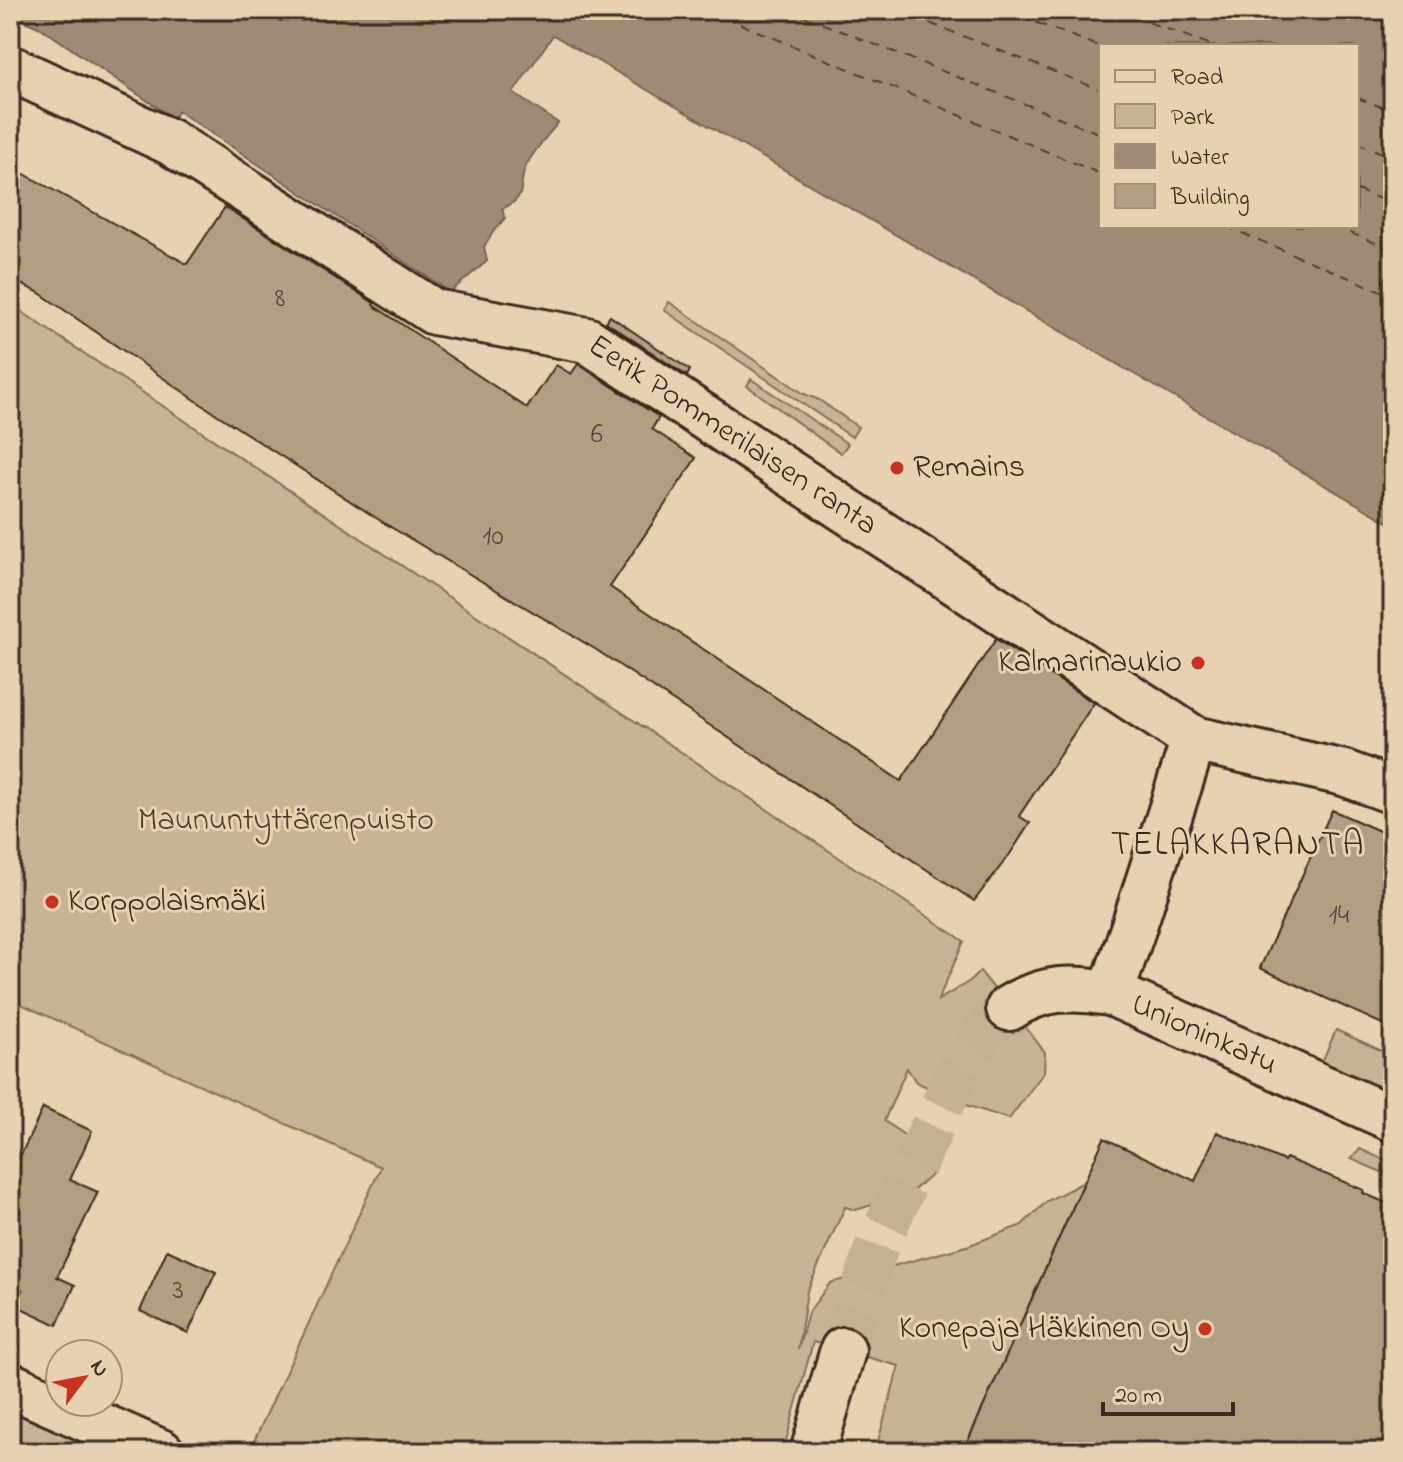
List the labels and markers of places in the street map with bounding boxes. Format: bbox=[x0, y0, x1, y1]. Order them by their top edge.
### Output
place label: Remains bbox=[913, 445, 1025, 492]
marker: Remains bbox=[888, 459, 906, 477]
place label: Kalmarinaukio bbox=[998, 640, 1182, 687]
marker: Kalmarinaukio bbox=[1189, 654, 1207, 672]
place label: Korppolaismäki bbox=[68, 879, 266, 926]
marker: Korppolaismäki bbox=[43, 893, 61, 911]
place label: Konepaja Häkkinen Oy bbox=[899, 1306, 1189, 1353]
marker: Konepaja Häkkinen Oy bbox=[1196, 1320, 1214, 1338]

